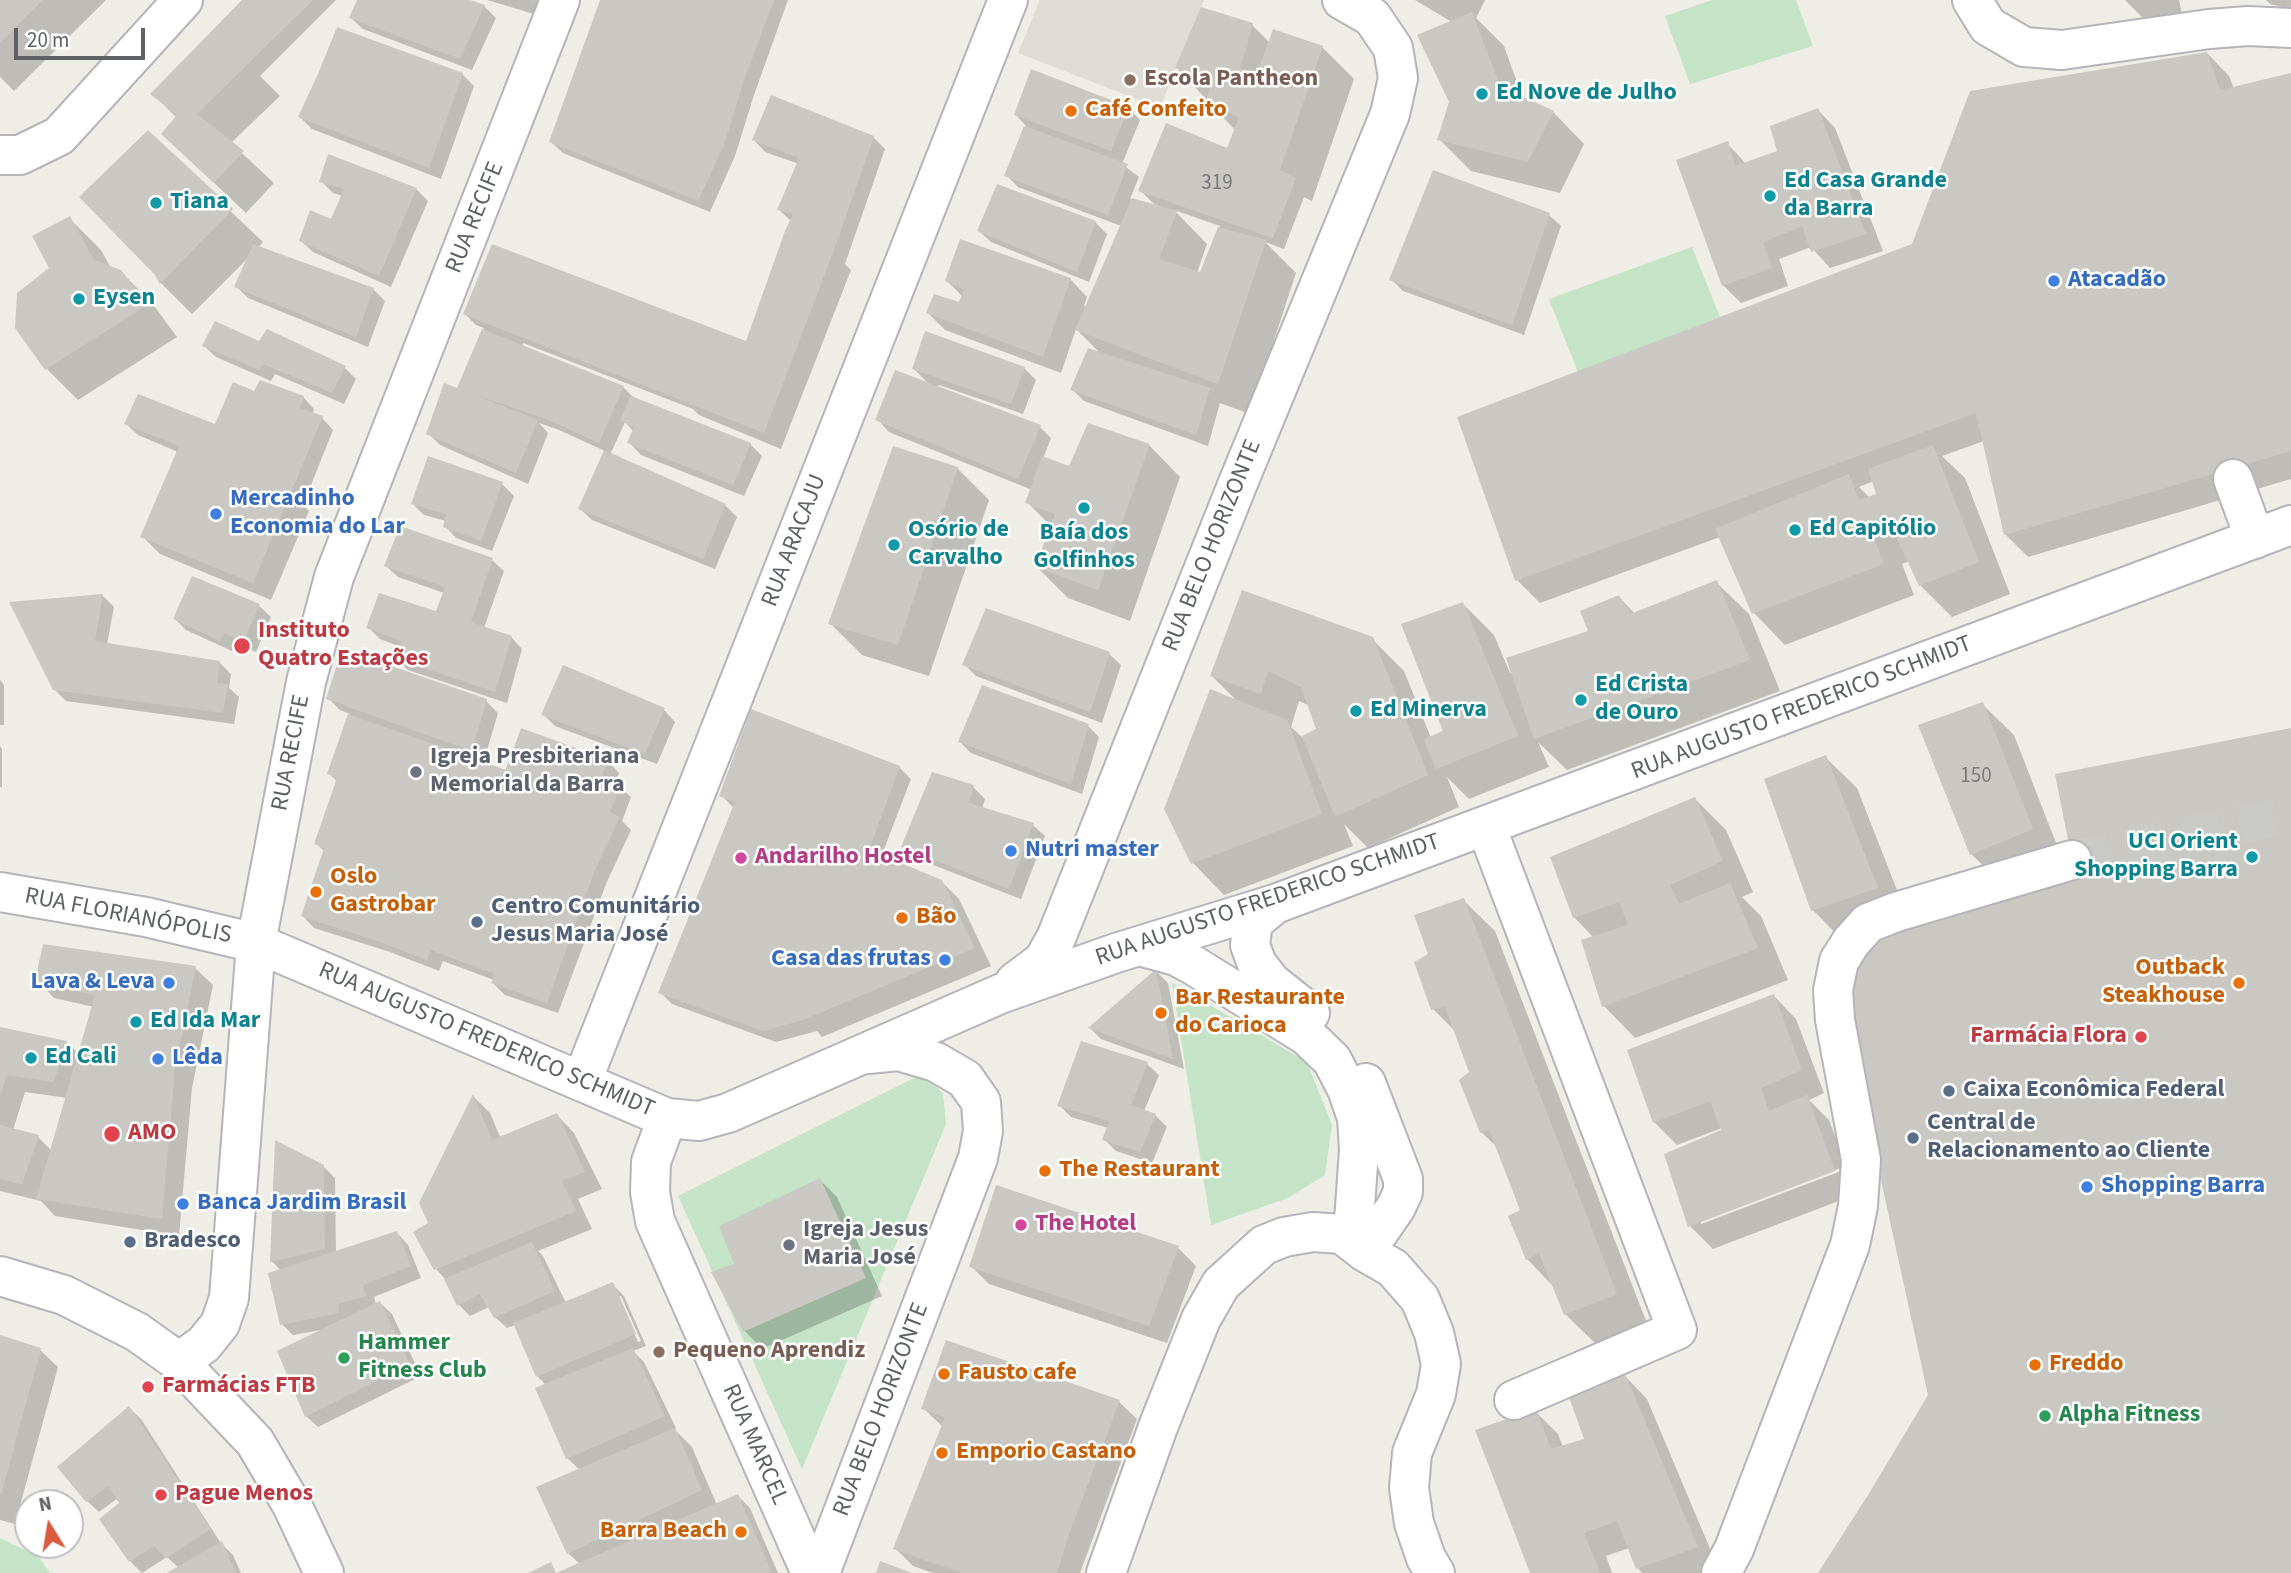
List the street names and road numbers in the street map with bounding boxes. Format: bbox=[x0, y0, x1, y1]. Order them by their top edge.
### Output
street label: RUA RECIFE bbox=[441, 158, 511, 278]
street label: RUA BELO HORIZONTE bbox=[1157, 436, 1269, 656]
street label: RUA ARACAJU bbox=[757, 471, 833, 611]
street label: RUA AUGUSTO FREDERICO SCHMIDT bbox=[1628, 631, 1976, 787]
street label: RUA RECIFE bbox=[267, 693, 317, 813]
street label: RUA AUGUSTO FREDERICO SCHMIDT bbox=[1092, 828, 1444, 974]
street label: RUA FLORIANÓPOLIS bbox=[22, 883, 234, 951]
street label: RUA AUGUSTO FREDERICO SCHMIDT bbox=[314, 957, 658, 1125]
street label: RUA BELO HORIZONTE bbox=[828, 1299, 936, 1521]
street label: RUA MARCEL bbox=[715, 1380, 793, 1510]

